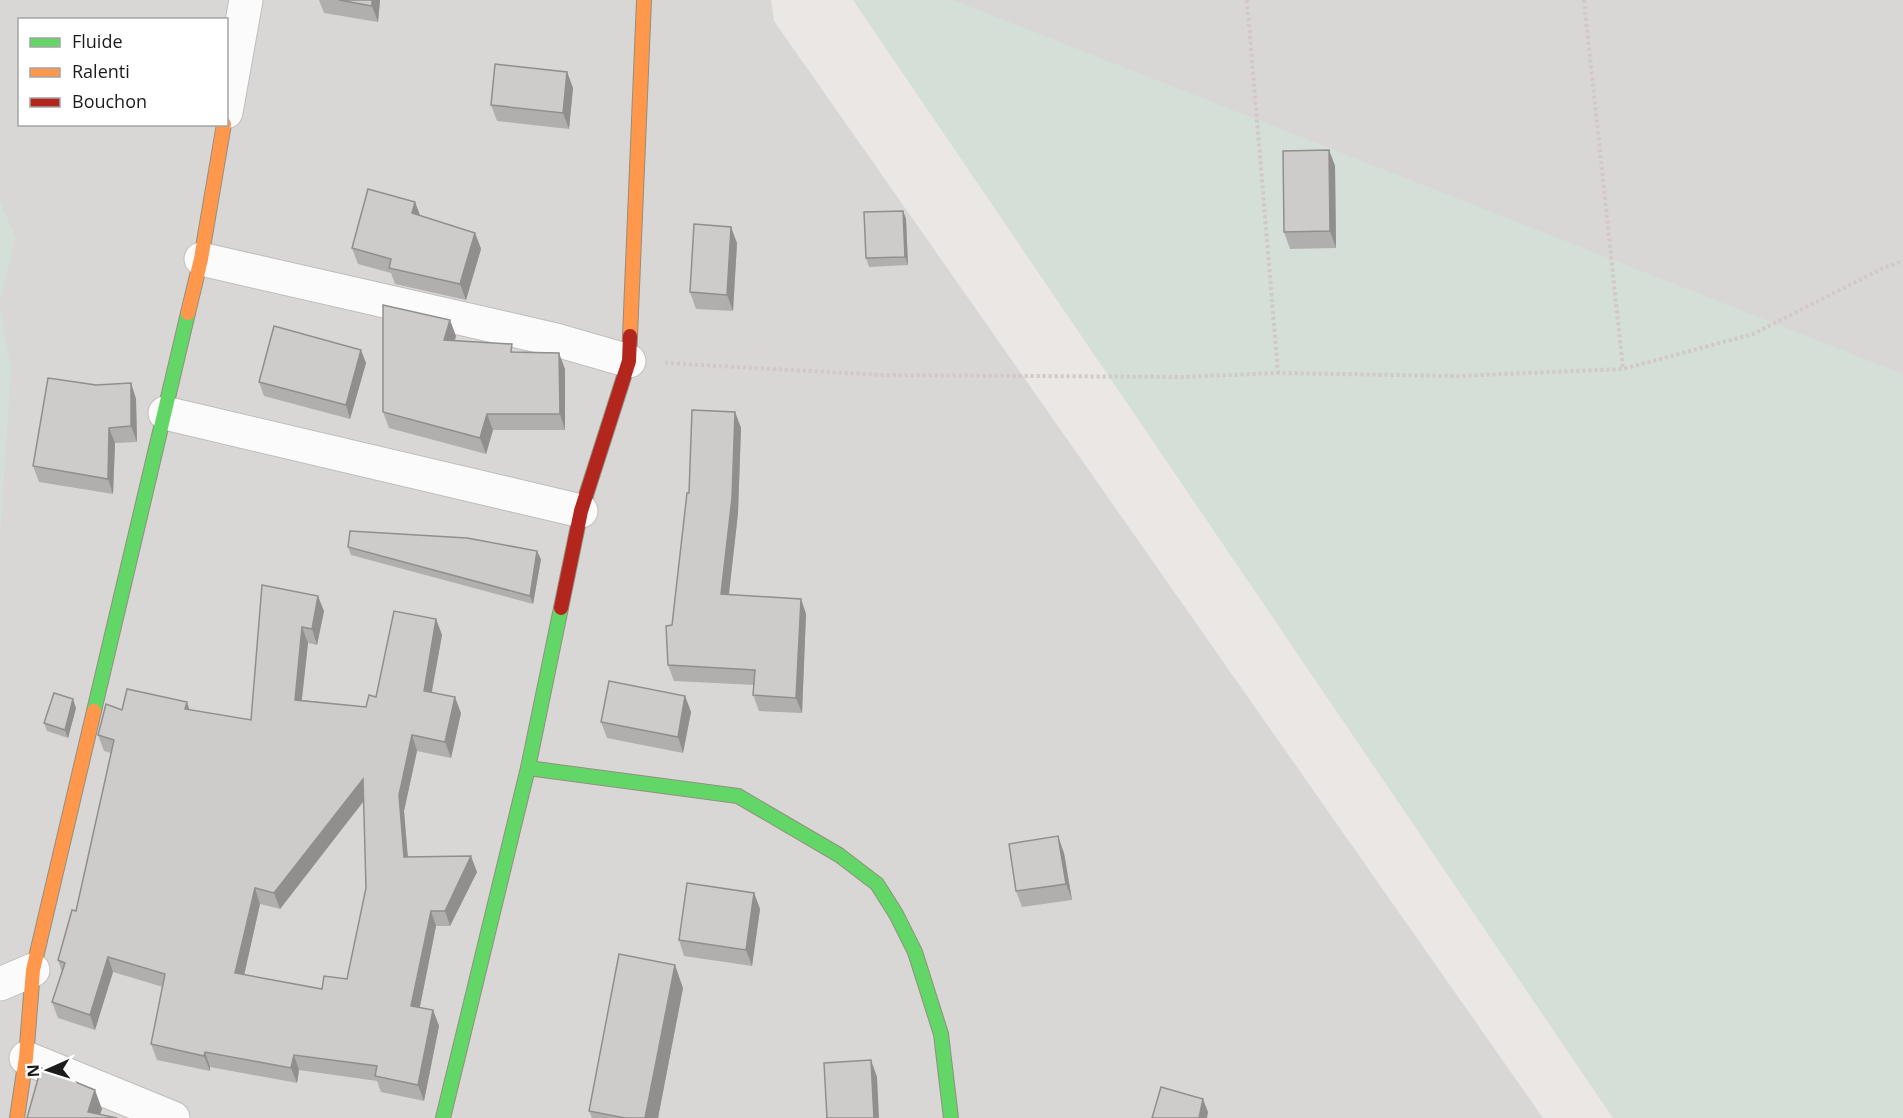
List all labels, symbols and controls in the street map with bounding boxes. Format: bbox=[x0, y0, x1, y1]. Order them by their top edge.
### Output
legend bbox=[18, 18, 228, 126]
text: Fluide bbox=[72, 29, 123, 53]
text: Ralenti bbox=[72, 59, 130, 83]
text: Bouchon bbox=[72, 89, 147, 113]
north arrow bbox=[18, 1040, 78, 1100]
text: N bbox=[22, 1064, 44, 1078]

